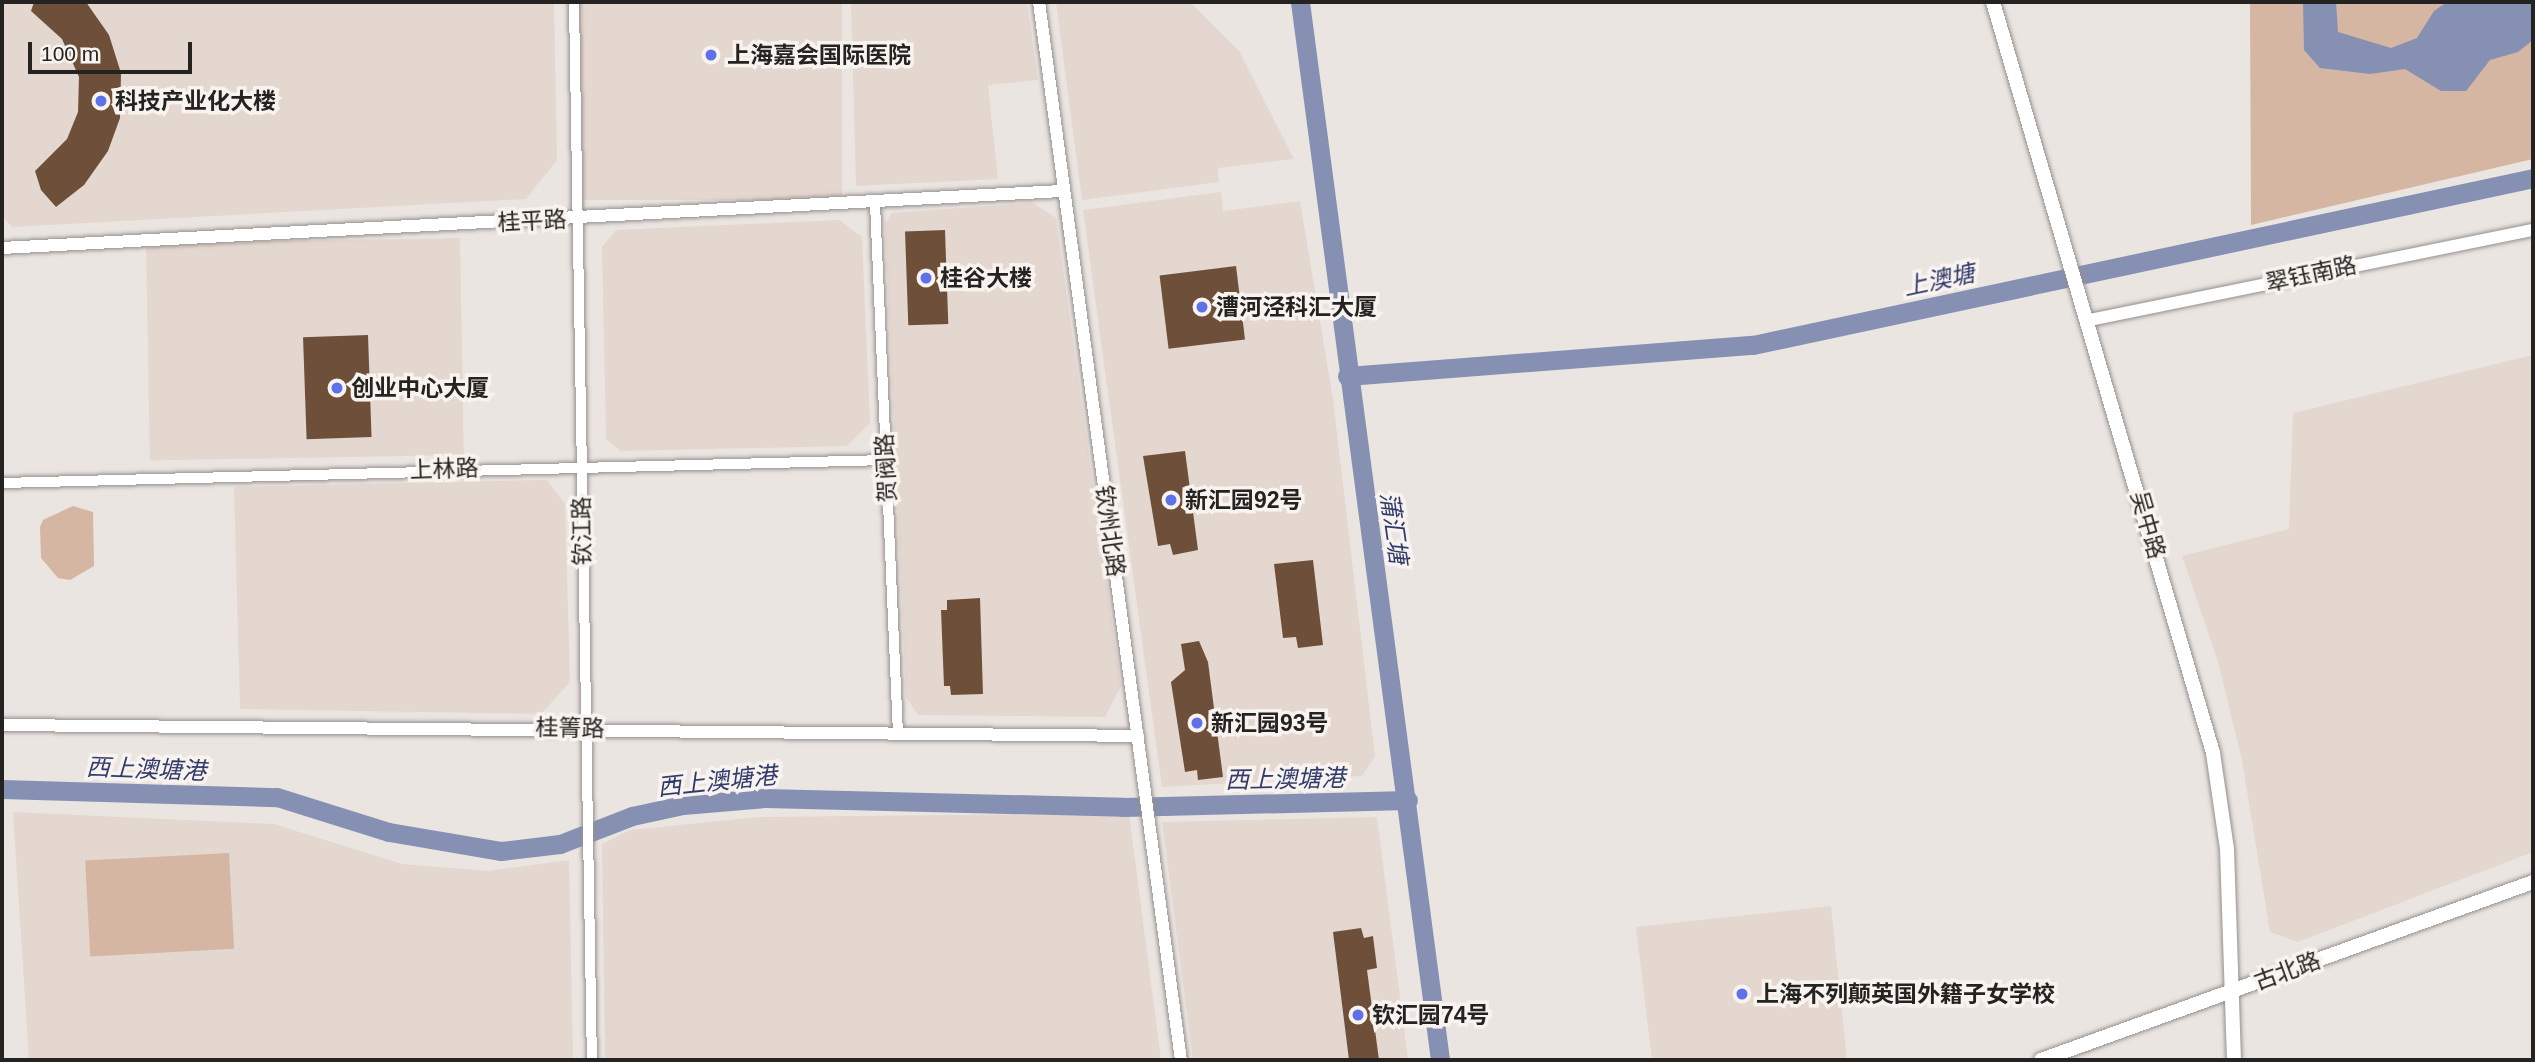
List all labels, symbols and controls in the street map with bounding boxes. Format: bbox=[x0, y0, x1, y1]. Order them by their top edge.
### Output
scale bar bbox=[32, 28, 196, 72]
place label: 上海嘉会国际医院 bbox=[727, 41, 911, 69]
text: 100 m bbox=[41, 42, 99, 65]
marker: 上海嘉会国际医院 bbox=[701, 45, 721, 65]
place label: 科技产业化大楼 bbox=[115, 87, 276, 115]
marker: 科技产业化大楼 bbox=[93, 93, 109, 109]
street label: 桂平路 bbox=[497, 205, 567, 237]
street label: 翠钰南路 bbox=[2263, 251, 2359, 297]
water label: 上澳塘 bbox=[1901, 258, 1977, 302]
place label: 桂谷大楼 bbox=[940, 264, 1032, 292]
marker: 桂谷大楼 bbox=[918, 270, 934, 286]
place label: 漕河泾科汇大厦 bbox=[1216, 293, 1377, 321]
marker: 漕河泾科汇大厦 bbox=[1194, 299, 1210, 315]
place label: 创业中心大厦 bbox=[351, 374, 489, 402]
marker: 创业中心大厦 bbox=[329, 380, 345, 396]
street label: 贺阀路 bbox=[870, 433, 902, 503]
street label: 上林路 bbox=[409, 454, 479, 484]
street label: 钦州北路 bbox=[1090, 484, 1130, 578]
place label: 新汇园92号 bbox=[1185, 486, 1303, 514]
street label: 吴中路 bbox=[2125, 488, 2171, 562]
water label: 蒲汇塘 bbox=[1375, 490, 1413, 566]
marker: 新汇园92号 bbox=[1163, 492, 1179, 508]
street label: 钦江路 bbox=[568, 496, 596, 566]
place label: 新汇园93号 bbox=[1211, 709, 1329, 737]
street label: 桂箐路 bbox=[535, 714, 605, 742]
marker: 新汇园93号 bbox=[1189, 715, 1205, 731]
water label: 西上澳塘港 bbox=[86, 753, 206, 785]
water label: 西上澳塘港 bbox=[656, 760, 778, 802]
water label: 西上澳塘港 bbox=[1225, 764, 1345, 794]
street label: 古北路 bbox=[2250, 946, 2324, 996]
place label: 上海不列颠英国外籍子女学校 bbox=[1756, 980, 2055, 1008]
marker: 上海不列颠英国外籍子女学校 bbox=[1734, 986, 1750, 1002]
place label: 钦汇园74号 bbox=[1372, 1001, 1490, 1029]
marker: 钦汇园74号 bbox=[1350, 1007, 1366, 1023]

